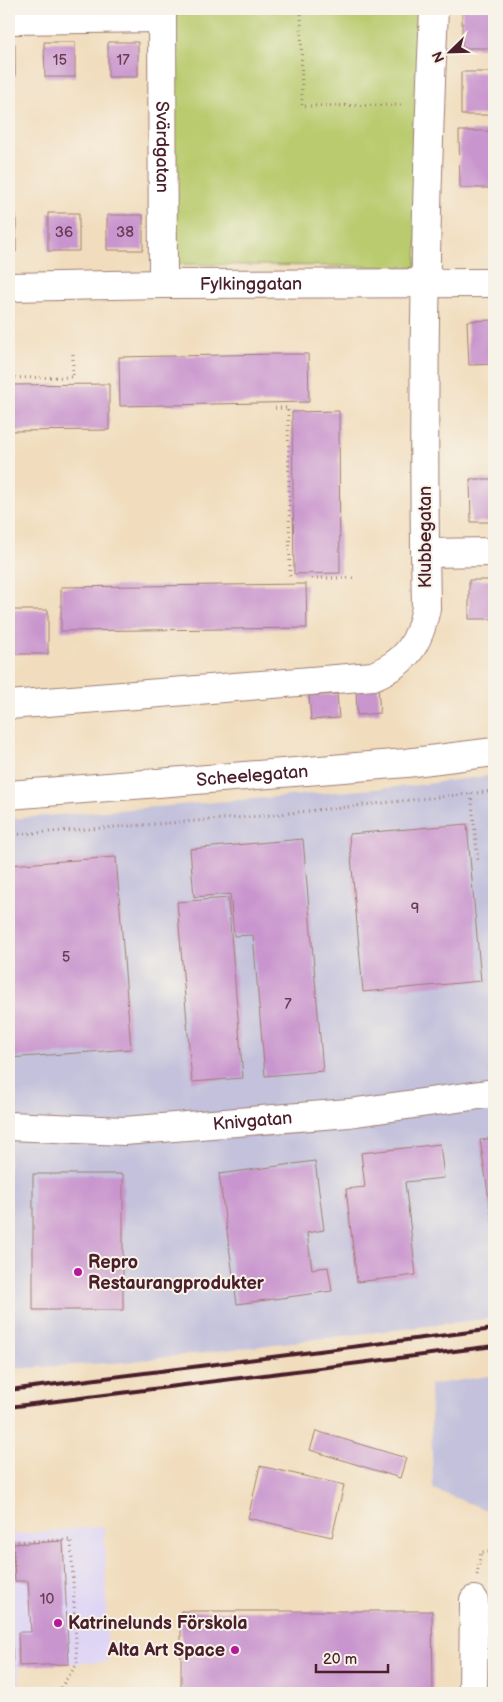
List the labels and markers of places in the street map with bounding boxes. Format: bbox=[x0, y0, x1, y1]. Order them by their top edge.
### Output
place label: Repro Restaurangprodukter bbox=[88, 1252, 265, 1294]
marker: Repro Restaurangprodukter bbox=[72, 1266, 84, 1278]
place label: Katrinelunds Förskola bbox=[68, 1613, 248, 1634]
marker: Katrinelunds Förskola bbox=[52, 1617, 64, 1629]
place label: Alta Art Space bbox=[107, 1640, 225, 1661]
marker: Alta Art Space bbox=[229, 1644, 241, 1656]

